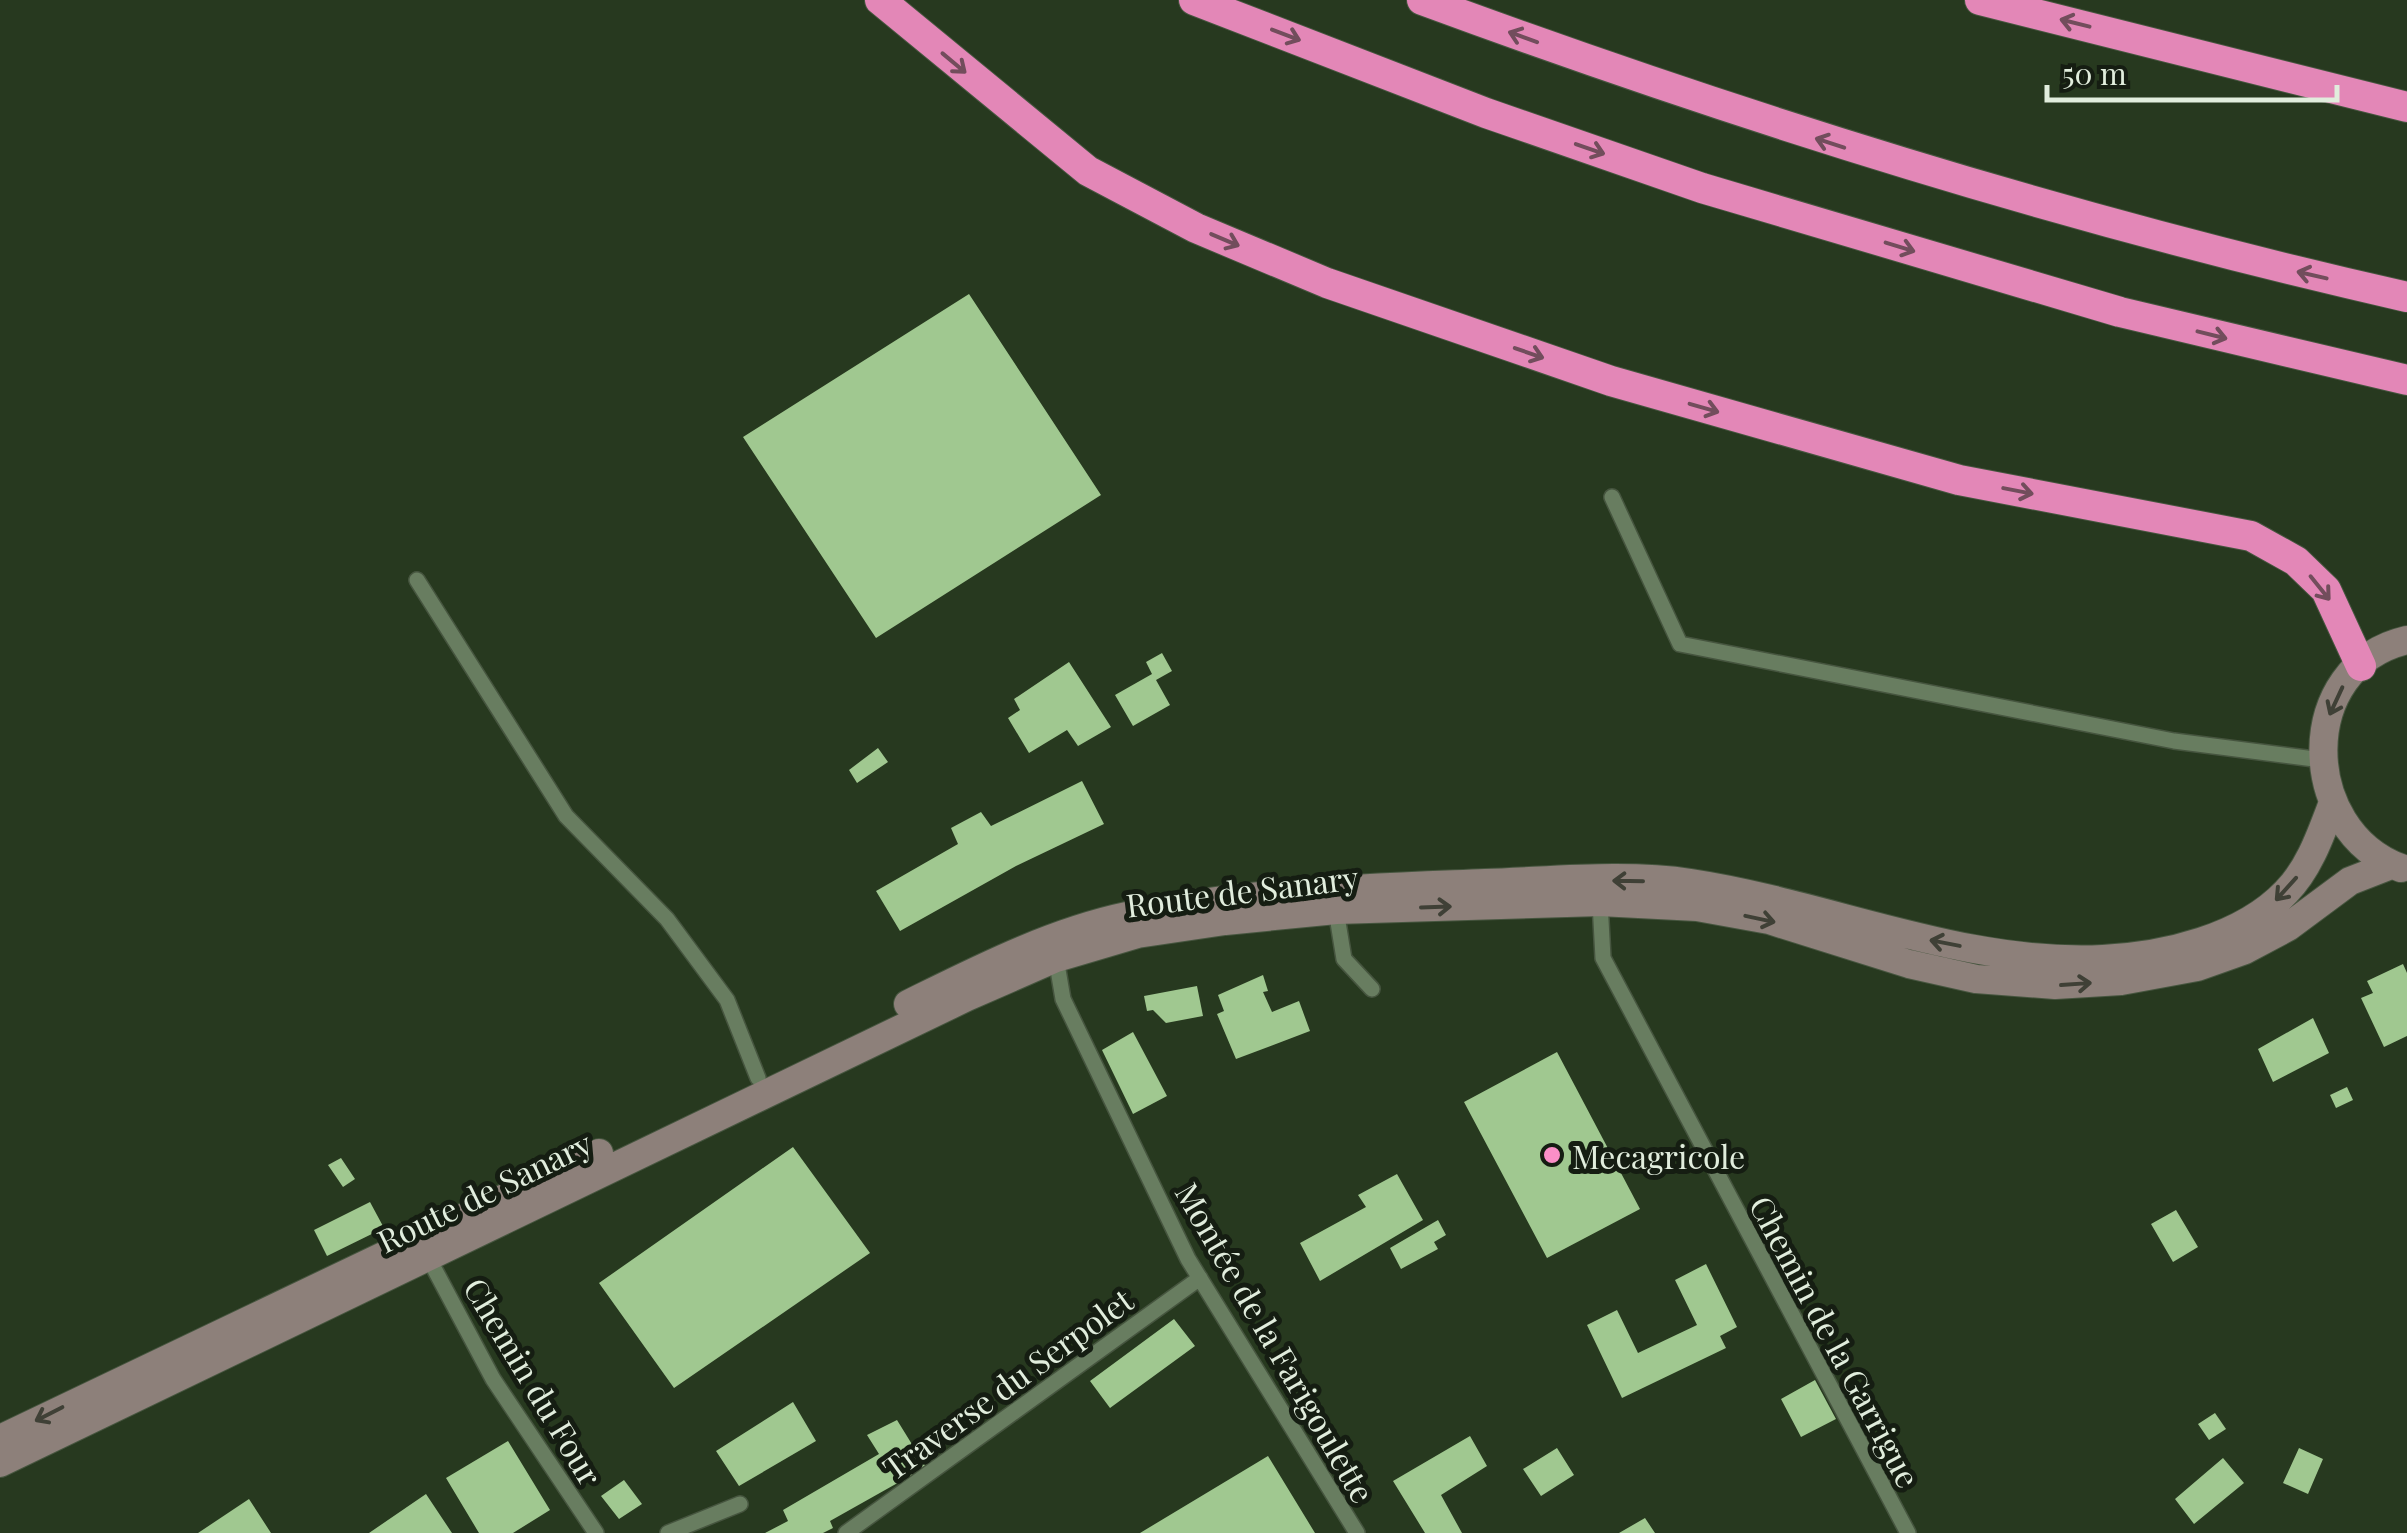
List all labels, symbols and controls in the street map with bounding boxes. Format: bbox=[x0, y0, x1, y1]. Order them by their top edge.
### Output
one-way arrow bbox=[2060, 13, 2092, 31]
one-way arrow bbox=[1270, 27, 1300, 45]
one-way arrow bbox=[1508, 27, 1539, 45]
scale bar bbox=[2047, 40, 2337, 102]
one-way arrow bbox=[941, 52, 967, 74]
text: 50 m bbox=[2062, 53, 2127, 93]
one-way arrow bbox=[1815, 132, 1846, 150]
one-way arrow bbox=[1573, 141, 1604, 159]
one-way arrow bbox=[1209, 232, 1240, 250]
one-way arrow bbox=[1883, 239, 1915, 257]
one-way arrow bbox=[2297, 265, 2329, 283]
one-way arrow bbox=[2195, 327, 2227, 345]
one-way arrow bbox=[1513, 345, 1544, 363]
one-way arrow bbox=[1688, 400, 1720, 418]
one-way arrow bbox=[2002, 483, 2034, 502]
one-way arrow bbox=[2309, 574, 2331, 600]
one-way arrow bbox=[2325, 686, 2344, 716]
street label: Route de Sanary bbox=[1123, 854, 1361, 926]
one-way arrow bbox=[1612, 872, 1644, 891]
one-way arrow bbox=[2274, 876, 2297, 901]
one-way arrow bbox=[1420, 897, 1452, 916]
one-way arrow bbox=[1743, 911, 1775, 930]
one-way arrow bbox=[1930, 932, 1962, 951]
one-way arrow bbox=[2060, 974, 2092, 993]
street label: Route de Sanary bbox=[370, 1120, 598, 1262]
place label: Mecagricole bbox=[1572, 1134, 1745, 1177]
marker: Mecagricole bbox=[1541, 1144, 1563, 1166]
street label: Montée de la Farigoulette bbox=[1167, 1174, 1385, 1510]
street label: Chemin de la Garrigue bbox=[1741, 1188, 1931, 1494]
street label: Chemin du Four bbox=[455, 1269, 613, 1493]
street label: Traverse du Serpolet bbox=[873, 1277, 1141, 1488]
one-way arrow bbox=[35, 1406, 65, 1425]

